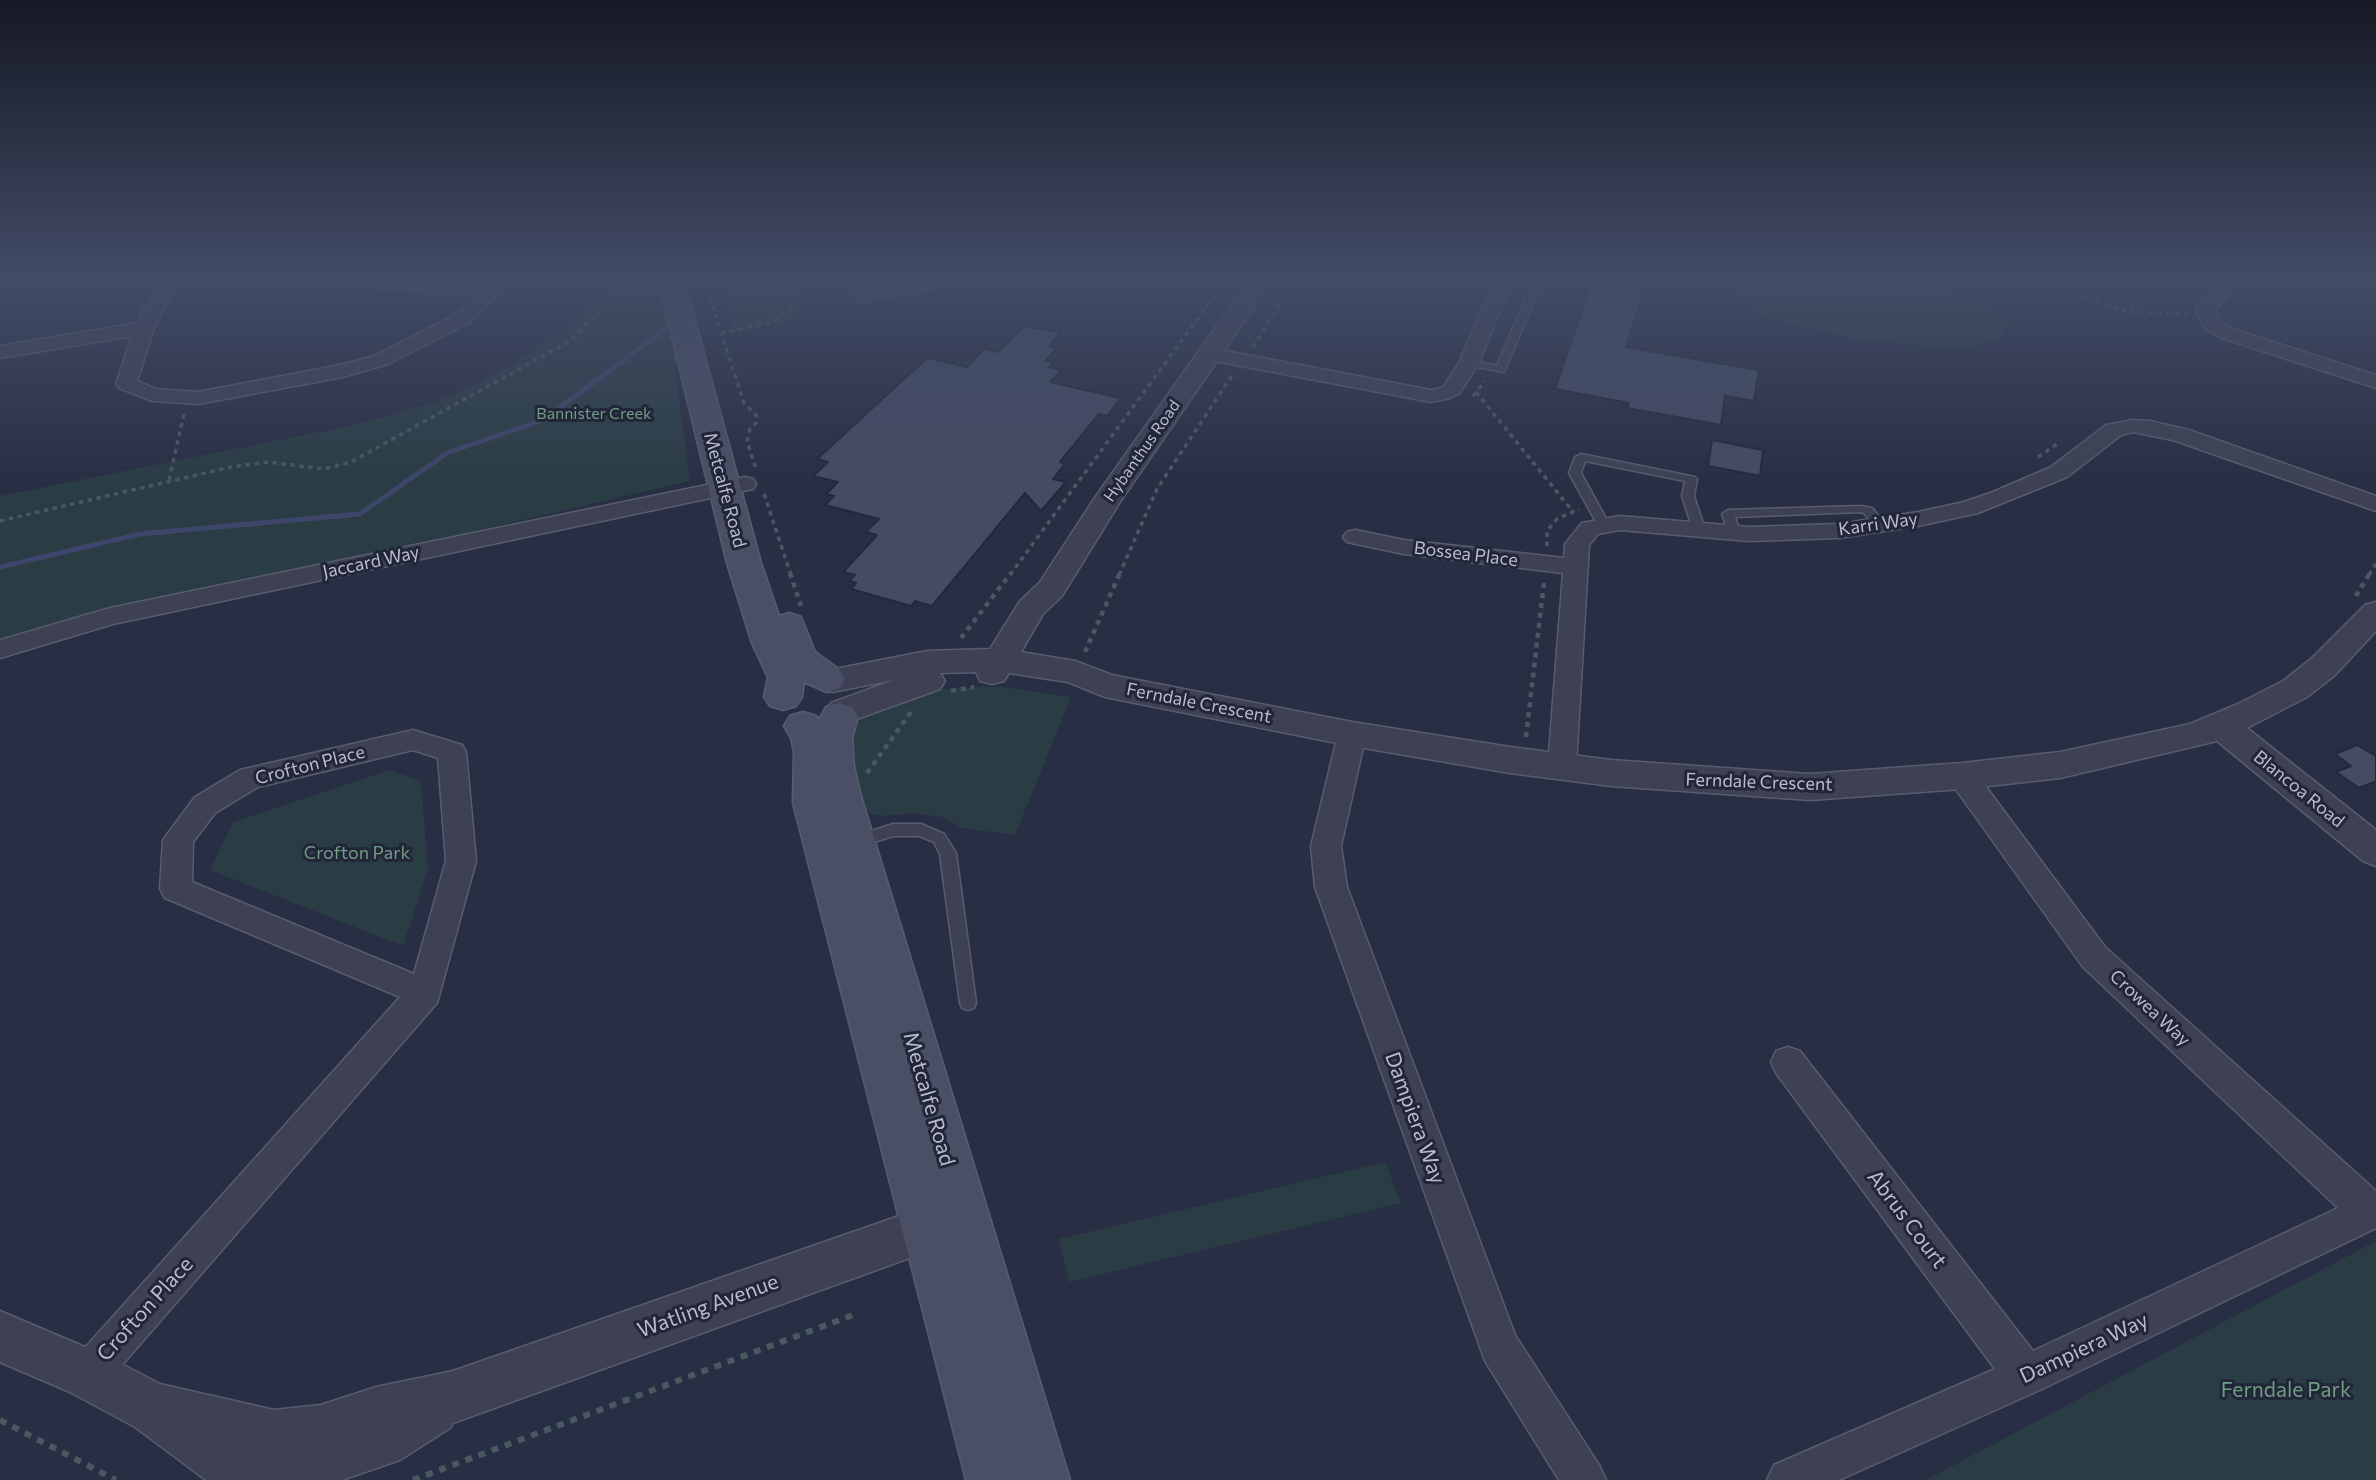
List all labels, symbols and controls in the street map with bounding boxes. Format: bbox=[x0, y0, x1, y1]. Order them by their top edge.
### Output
street label: Hybanthus Road bbox=[1100, 396, 1184, 506]
park label: Bannister Creek bbox=[536, 404, 652, 424]
street label: Metcalfe Road bbox=[699, 430, 751, 550]
street label: Karri Way bbox=[1837, 508, 1919, 540]
street label: Bossea Place bbox=[1413, 537, 1519, 571]
street label: Jaccard Way bbox=[321, 541, 421, 583]
street label: Ferndale Crescent bbox=[1125, 678, 1273, 728]
street label: Crofton Place bbox=[253, 741, 367, 789]
street label: Blancoa Road bbox=[2249, 746, 2349, 832]
street label: Ferndale Crescent bbox=[1685, 769, 1833, 795]
park label: Crofton Park bbox=[304, 842, 410, 864]
street label: Crowea Way bbox=[2105, 965, 2195, 1051]
street label: Metcalfe Road bbox=[898, 1029, 960, 1169]
street label: Dampiera Way bbox=[1379, 1048, 1451, 1188]
street label: Abrus Court bbox=[1862, 1165, 1952, 1273]
street label: Crofton Place bbox=[92, 1252, 198, 1366]
street label: Watling Avenue bbox=[634, 1269, 782, 1343]
street label: Dampiera Way bbox=[2016, 1307, 2152, 1389]
park label: Ferndale Park bbox=[2221, 1377, 2351, 1403]

